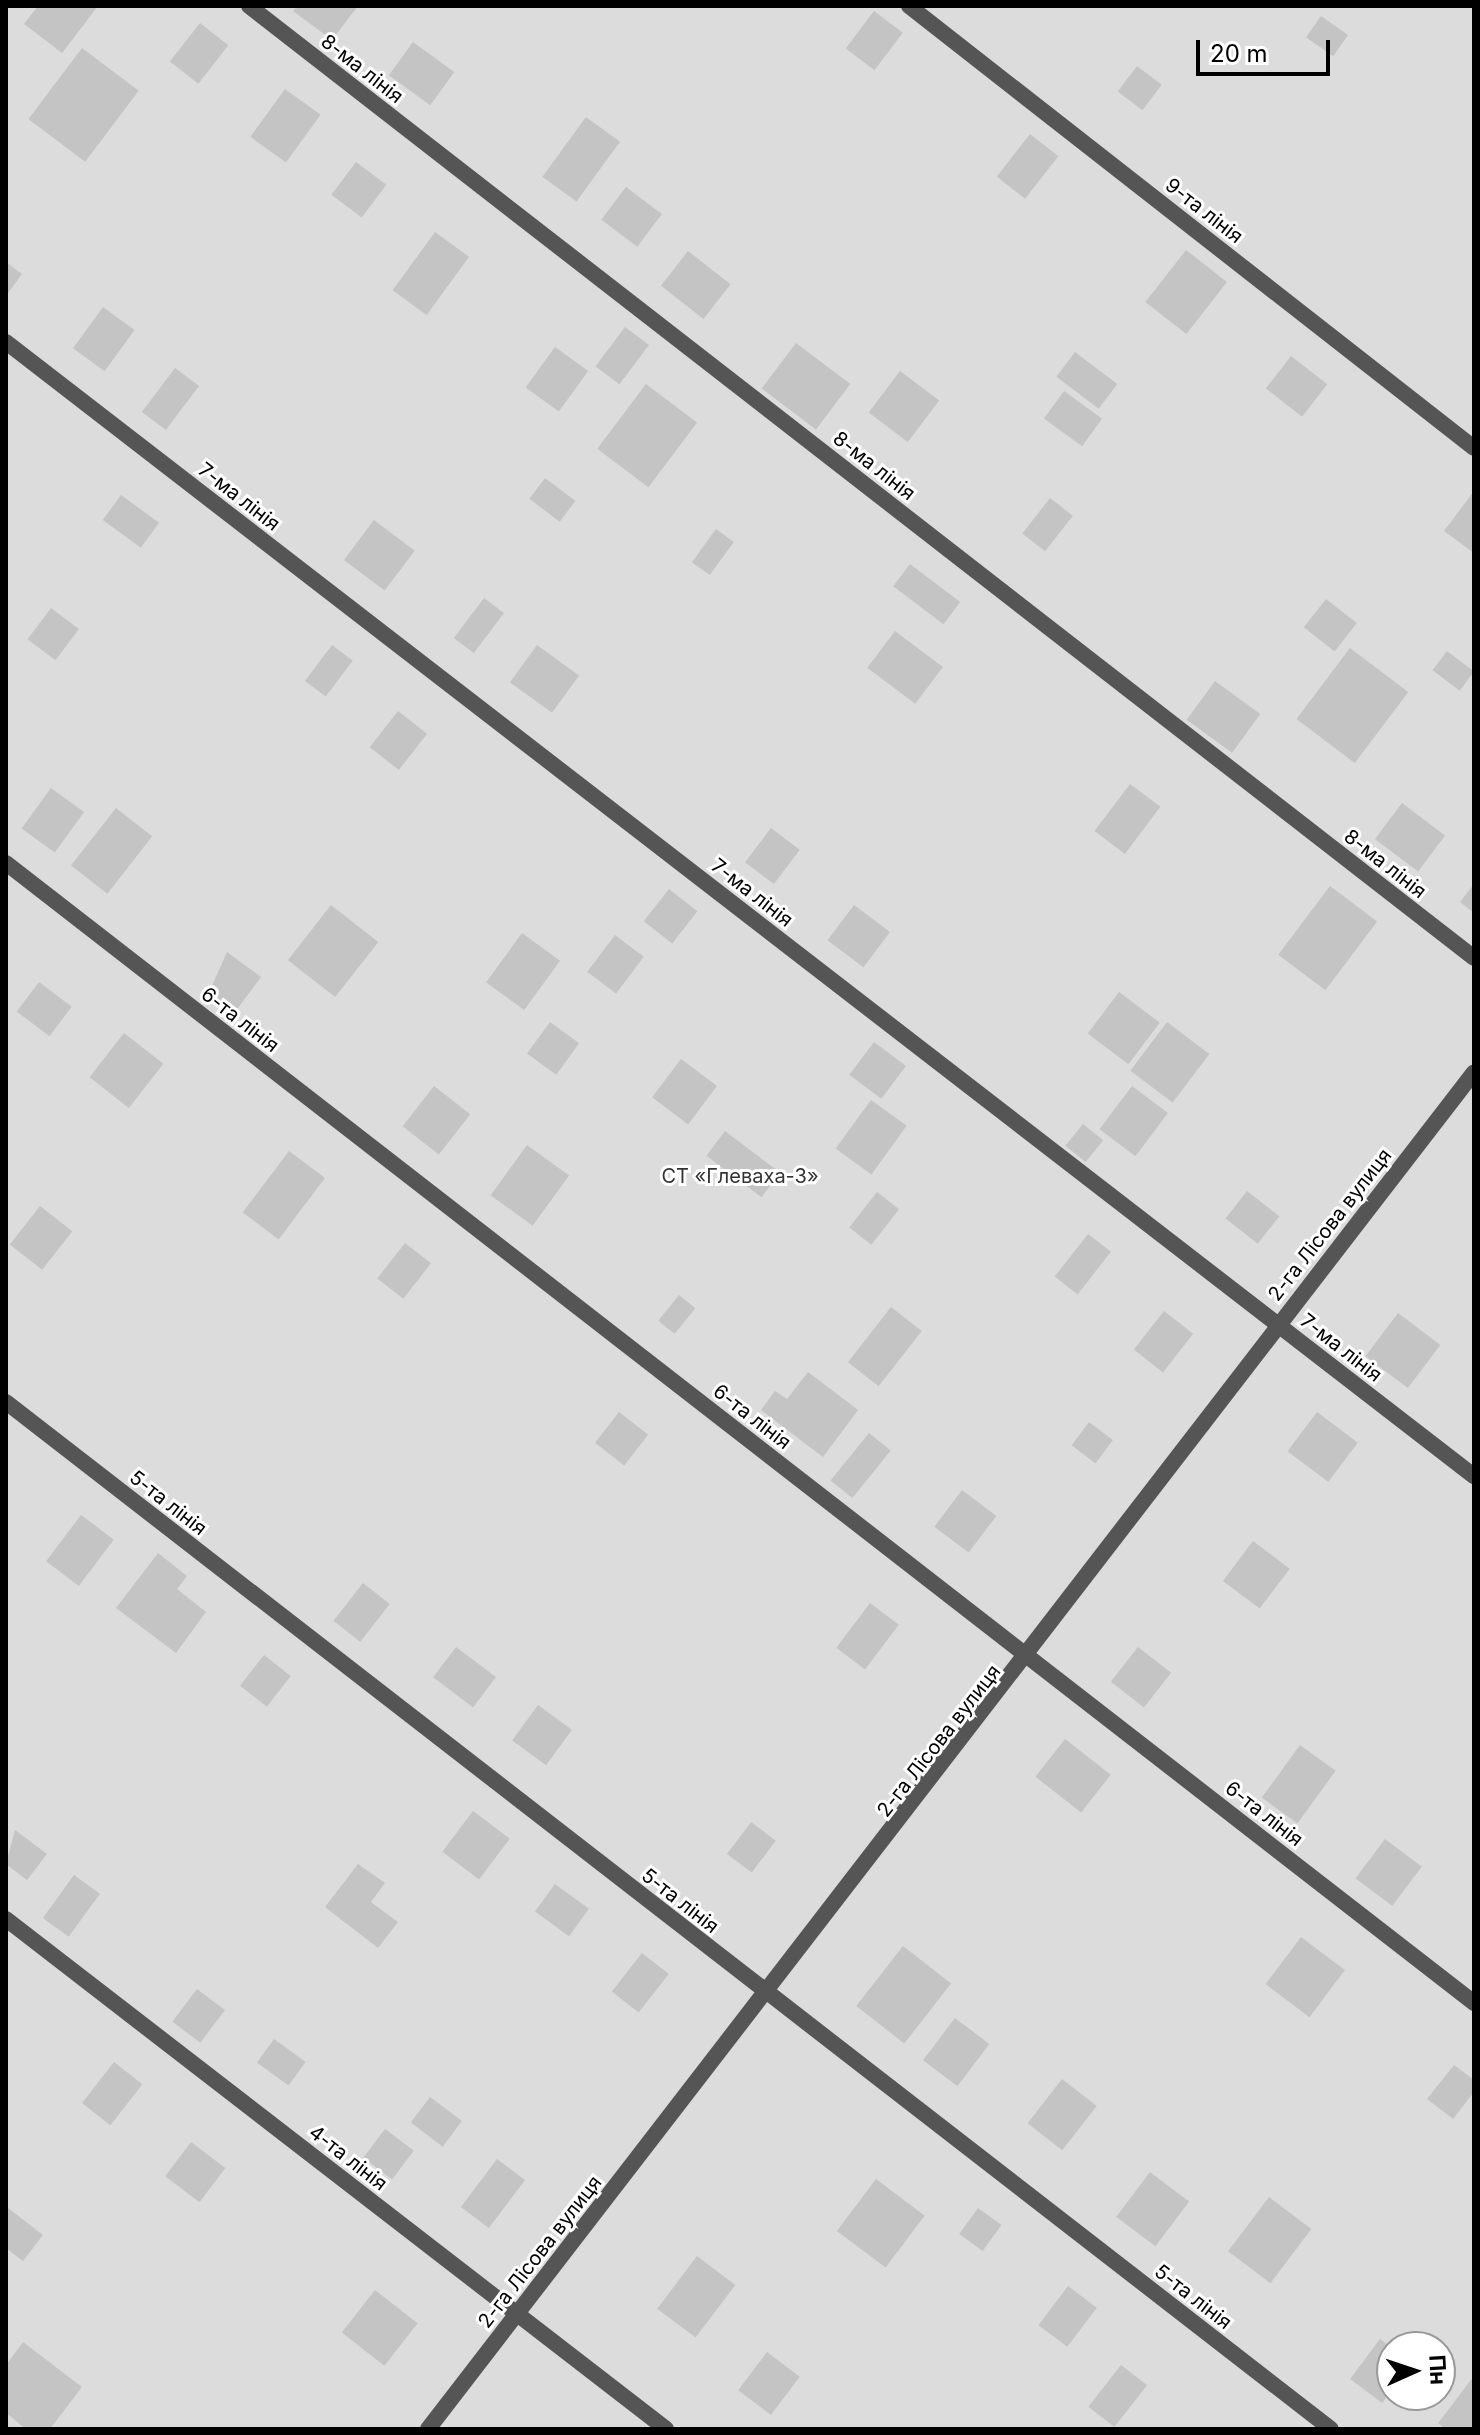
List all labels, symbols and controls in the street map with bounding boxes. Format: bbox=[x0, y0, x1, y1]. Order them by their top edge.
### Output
scale bar bbox=[1200, 24, 1334, 74]
street label: 8-ма лінія bbox=[316, 29, 408, 109]
text: 20 m bbox=[1210, 39, 1268, 68]
street label: 9-та лінія bbox=[1160, 173, 1248, 249]
street label: 8-ма лінія bbox=[828, 426, 920, 506]
street label: 7-ма лінія bbox=[193, 458, 285, 536]
street label: 8-ма лінія bbox=[1339, 824, 1431, 904]
street label: 7-ма лінія bbox=[706, 854, 798, 932]
street label: 6-та лінія bbox=[196, 982, 284, 1058]
street label: 2-га Лісова вулиця bbox=[1263, 1144, 1397, 1306]
park label: СТ «Глеваха-3» bbox=[661, 1164, 819, 1188]
street label: 7-ма лінія bbox=[1295, 1309, 1387, 1387]
street label: 6-та лінія bbox=[708, 1379, 796, 1455]
street label: 5-та лінія bbox=[125, 1465, 211, 1541]
street label: 2-га Лісова вулиця bbox=[872, 1660, 1006, 1822]
street label: 6-та лінія bbox=[1220, 1776, 1308, 1852]
street label: 5-та лінія bbox=[637, 1863, 723, 1939]
street label: 4-та лінія bbox=[304, 2120, 392, 2196]
street label: 2-га Лісова вулиця bbox=[473, 2171, 607, 2333]
street label: 5-та лінія bbox=[1150, 2259, 1236, 2335]
north arrow bbox=[1376, 2331, 1456, 2411]
text: Пн bbox=[1424, 2354, 1452, 2386]

